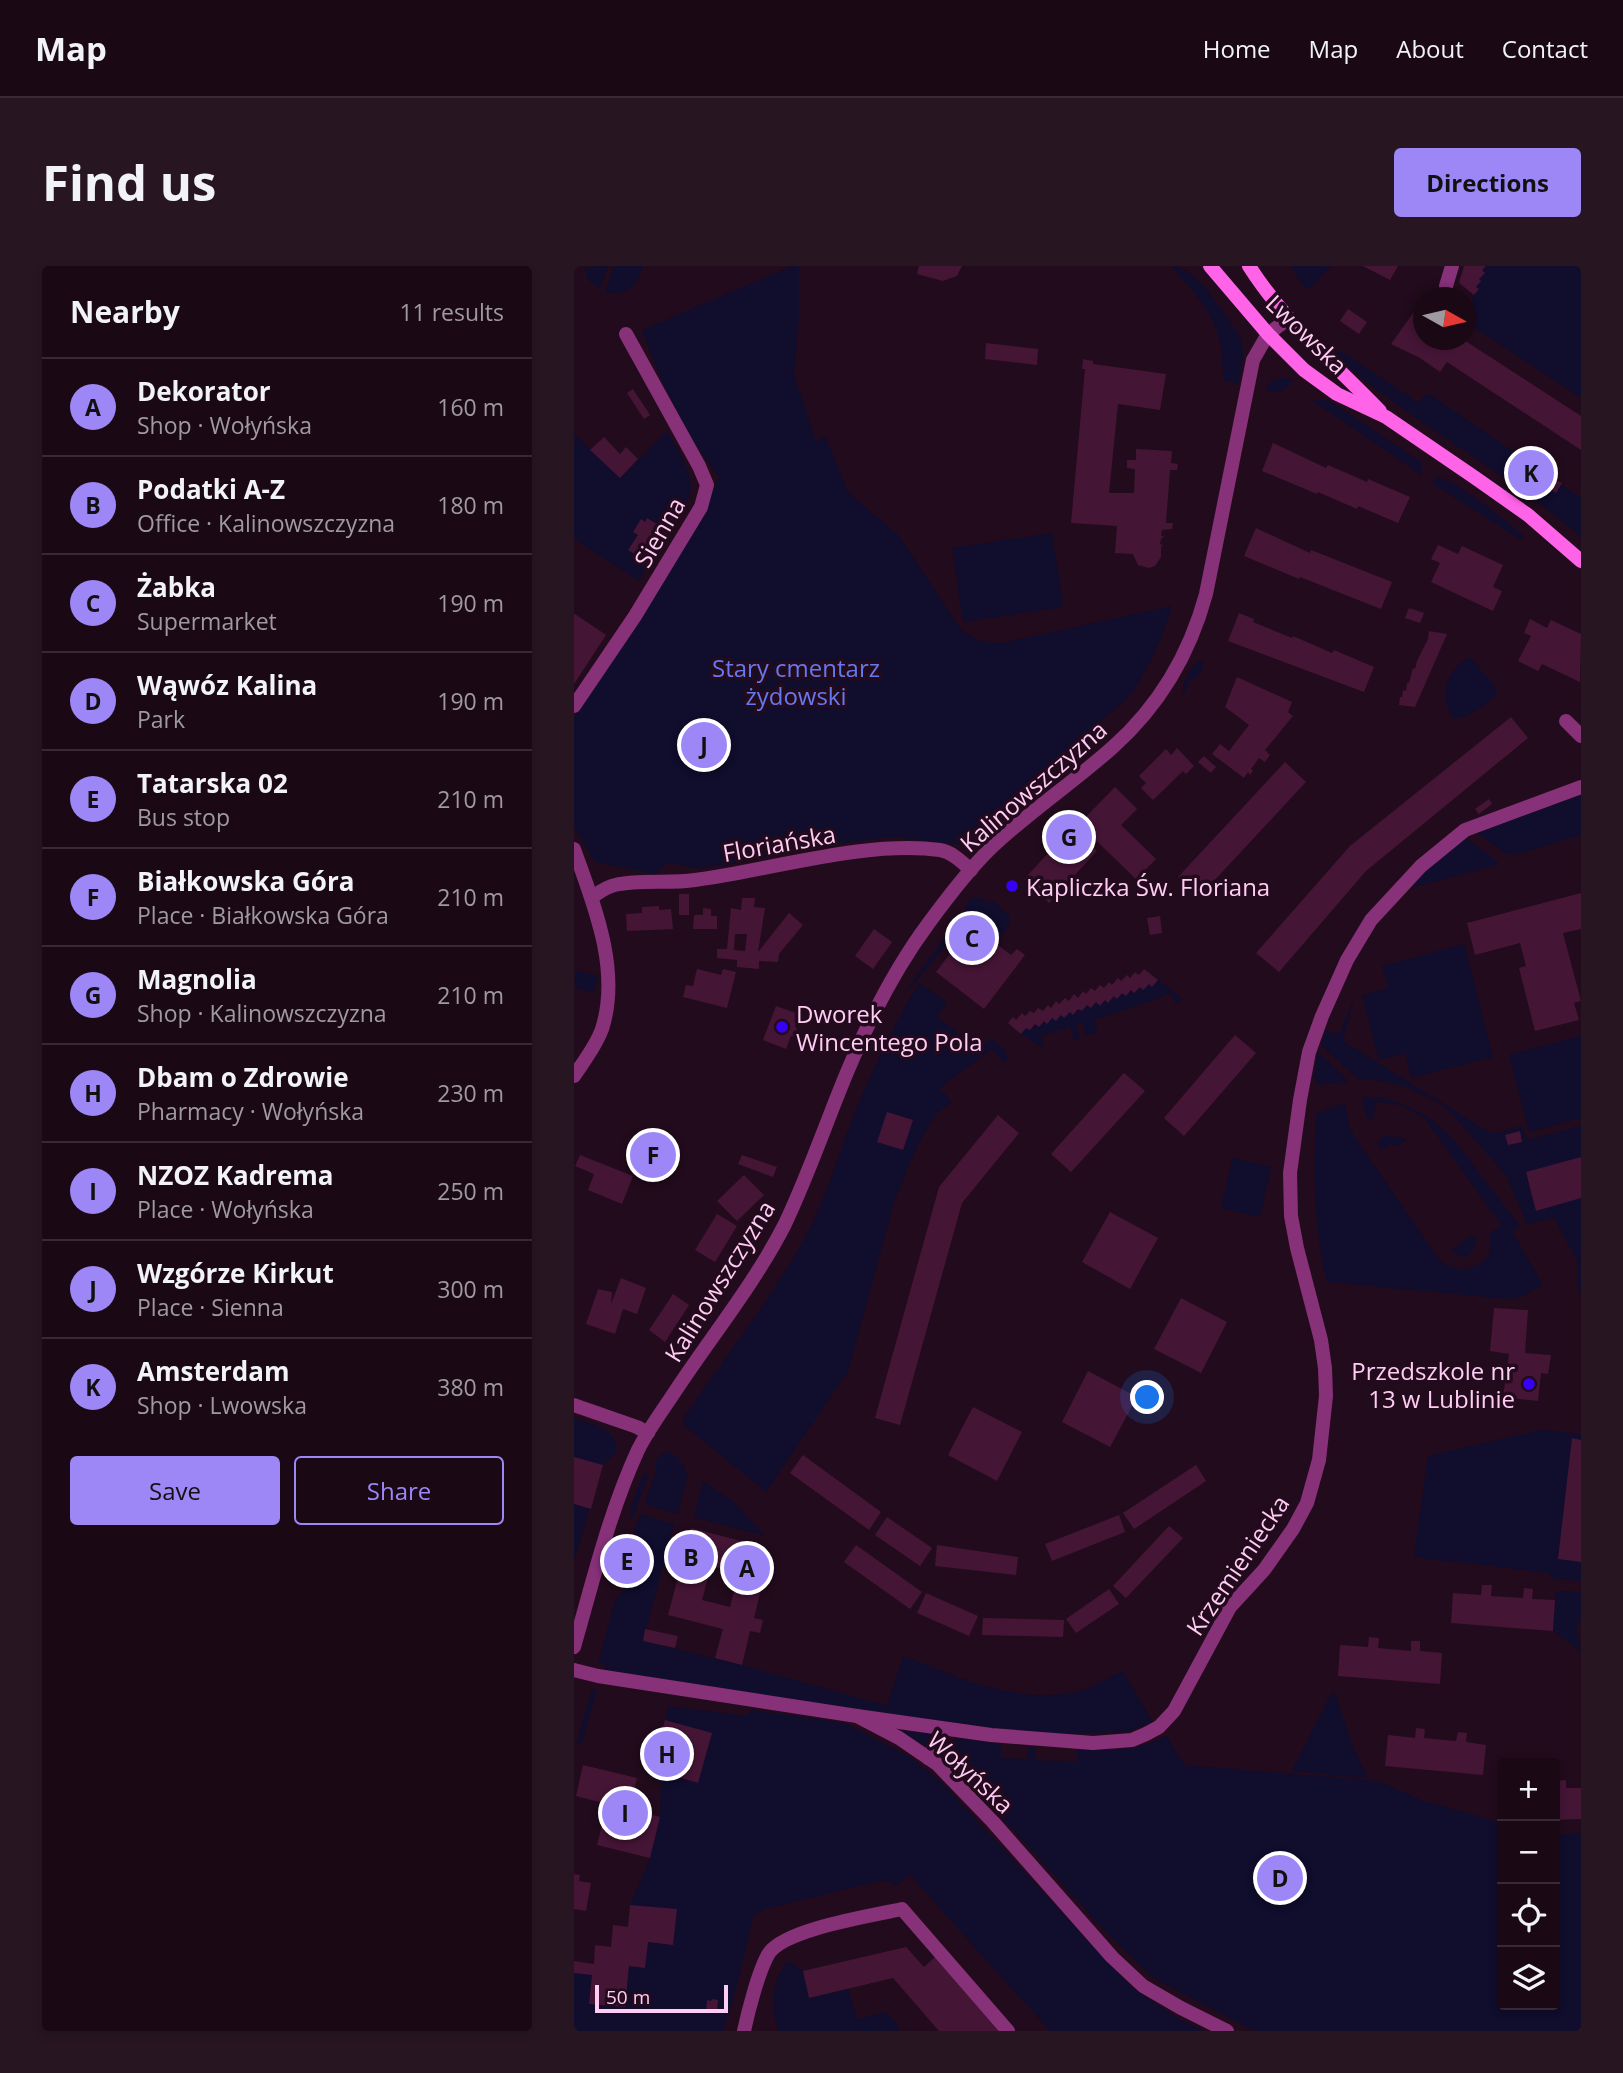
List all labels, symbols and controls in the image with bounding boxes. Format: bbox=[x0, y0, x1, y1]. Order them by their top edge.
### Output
text: Map bbox=[35, 26, 107, 71]
text: Home bbox=[1203, 32, 1271, 65]
text: Map bbox=[1309, 32, 1358, 65]
text: About bbox=[1396, 32, 1464, 65]
text: Contact bbox=[1502, 32, 1588, 65]
button: Directions bbox=[1394, 148, 1581, 217]
text: Find us bbox=[42, 149, 216, 215]
street label: Lwowska bbox=[1259, 287, 1355, 381]
north arrow bbox=[1413, 287, 1476, 350]
text: Nearby bbox=[70, 291, 180, 332]
text: 11 results bbox=[399, 296, 504, 328]
text: Dekorator bbox=[137, 373, 271, 409]
text: A bbox=[85, 391, 101, 423]
text: 160 m bbox=[437, 391, 504, 423]
text: Shop · Wołyńska bbox=[137, 409, 312, 441]
pin: K bbox=[1508, 447, 1554, 499]
text: Podatki A-Z bbox=[137, 471, 285, 507]
text: B bbox=[85, 489, 101, 521]
text: 180 m bbox=[437, 489, 504, 521]
street label: Sienna bbox=[626, 491, 692, 573]
text: Office · Kalinowszczyzna bbox=[137, 507, 395, 539]
text: Żabka bbox=[137, 569, 216, 605]
text: C bbox=[86, 587, 100, 619]
text: 190 m bbox=[437, 587, 504, 619]
text: Supermarket bbox=[137, 605, 277, 637]
park label: Stary cmentarz żydowski bbox=[712, 651, 880, 712]
text: Wąwóz Kalina bbox=[137, 667, 317, 703]
text: D bbox=[84, 685, 102, 717]
text: 190 m bbox=[437, 685, 504, 717]
text: Park bbox=[137, 703, 185, 735]
street label: Kalinowszczyzna bbox=[952, 713, 1114, 859]
pin: J bbox=[681, 719, 727, 771]
text: Tatarska 02 bbox=[137, 765, 288, 801]
text: E bbox=[87, 783, 99, 815]
text: 210 m bbox=[437, 783, 504, 815]
text: Bus stop bbox=[137, 801, 230, 833]
pin: G bbox=[1046, 811, 1092, 863]
street label: Floriańska bbox=[720, 817, 838, 869]
text: Białkowska Góra bbox=[137, 863, 354, 899]
place label: Kapliczka Św. Floriana bbox=[1026, 870, 1270, 903]
marker: Kapliczka Św. Floriana bbox=[1004, 878, 1020, 894]
text: F bbox=[87, 881, 99, 913]
text: 210 m bbox=[437, 881, 504, 913]
text: Place · Białkowska Góra bbox=[137, 899, 389, 931]
pin: C bbox=[949, 912, 995, 964]
text: Magnolia bbox=[137, 961, 257, 997]
text: G bbox=[85, 979, 101, 1011]
text: 210 m bbox=[437, 979, 504, 1011]
text: Shop · Kalinowszczyzna bbox=[137, 997, 387, 1029]
place label: Dworek Wincentego Pola bbox=[796, 997, 983, 1058]
marker: Dworek Wincentego Pola bbox=[774, 1019, 790, 1035]
text: Dbam o Zdrowie bbox=[137, 1059, 349, 1095]
text: H bbox=[84, 1077, 102, 1109]
text: 230 m bbox=[437, 1077, 504, 1109]
text: Pharmacy · Wołyńska bbox=[137, 1095, 364, 1127]
pin: F bbox=[630, 1129, 676, 1181]
text: NZOZ Kadrema bbox=[137, 1157, 334, 1193]
text: I bbox=[89, 1175, 97, 1207]
text: 250 m bbox=[437, 1175, 504, 1207]
text: Place · Wołyńska bbox=[137, 1193, 314, 1225]
street label: Kalinowszczyzna bbox=[656, 1194, 782, 1368]
text: Wzgórze Kirkut bbox=[137, 1255, 334, 1291]
text: J bbox=[89, 1273, 97, 1305]
text: 300 m bbox=[437, 1273, 504, 1305]
text: Place · Sienna bbox=[137, 1291, 284, 1323]
text: Amsterdam bbox=[137, 1353, 290, 1389]
place label: Przedszkole nr 13 w Lublinie bbox=[1351, 1354, 1515, 1415]
text: K bbox=[85, 1371, 101, 1403]
text: 380 m bbox=[437, 1371, 504, 1403]
marker: Przedszkole nr 13 w Lublinie bbox=[1521, 1376, 1537, 1392]
your location bbox=[1130, 1380, 1164, 1414]
text: Shop · Lwowska bbox=[137, 1389, 307, 1421]
button: Save bbox=[70, 1456, 280, 1525]
button: Share bbox=[294, 1456, 504, 1525]
street label: Krzemieniecka bbox=[1178, 1488, 1296, 1642]
pin: B bbox=[668, 1531, 714, 1583]
pin: E bbox=[604, 1535, 650, 1587]
pin: A bbox=[724, 1542, 770, 1594]
street label: Wołyńska bbox=[921, 1724, 1021, 1820]
pin: H bbox=[644, 1728, 690, 1780]
map controls bbox=[1497, 1758, 1560, 2010]
button: + bbox=[1497, 1758, 1560, 1821]
pin: I bbox=[602, 1787, 648, 1839]
button: − bbox=[1497, 1821, 1560, 1884]
pin: D bbox=[1257, 1852, 1303, 1904]
button: locate bbox=[1497, 1884, 1560, 1947]
button: layers bbox=[1497, 1947, 1560, 2010]
scale bar bbox=[595, 1982, 728, 2014]
text: 50 m bbox=[606, 1984, 650, 2010]

